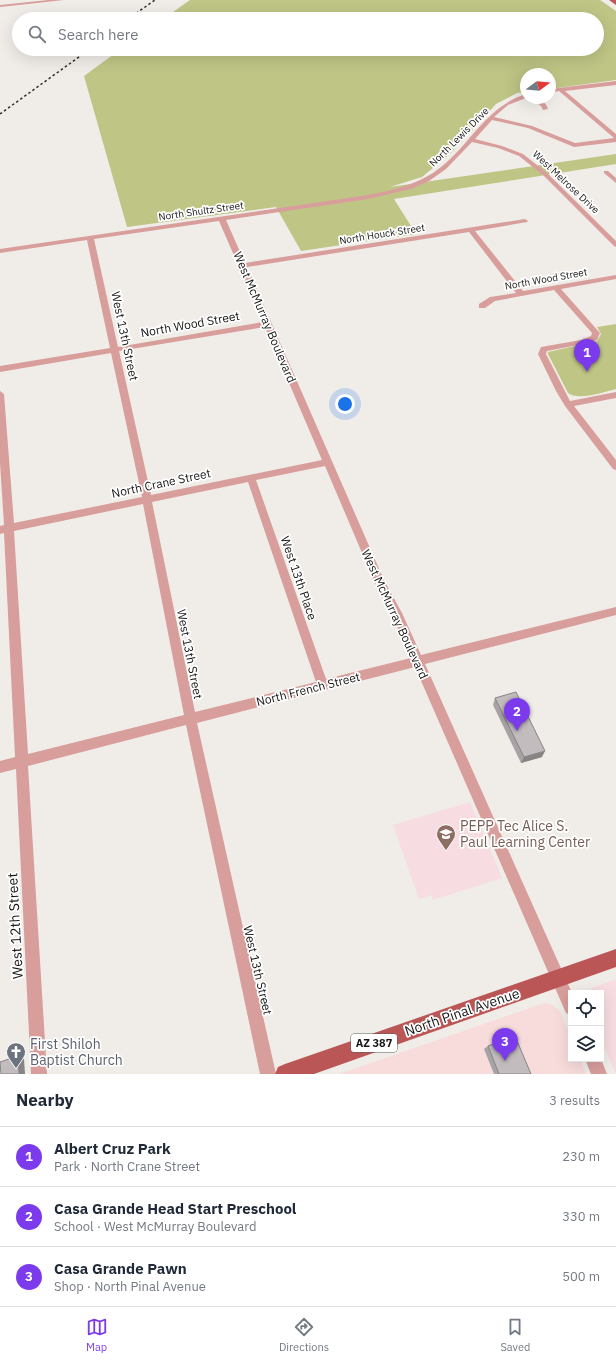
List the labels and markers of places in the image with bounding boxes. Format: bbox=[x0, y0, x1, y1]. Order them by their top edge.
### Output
pin: 1 bbox=[574, 339, 600, 372]
pin: 2 bbox=[504, 698, 530, 731]
place label: PEPP Tec Alice S. Paul Learning Center bbox=[460, 817, 590, 851]
school or university icon: PEPP Tec Alice S. Paul Learning Center bbox=[435, 823, 457, 851]
pin: 3 bbox=[492, 1028, 518, 1061]
place label: First Shiloh Baptist Church bbox=[30, 1035, 123, 1069]
church icon: First Shiloh Baptist Church bbox=[5, 1041, 27, 1069]

